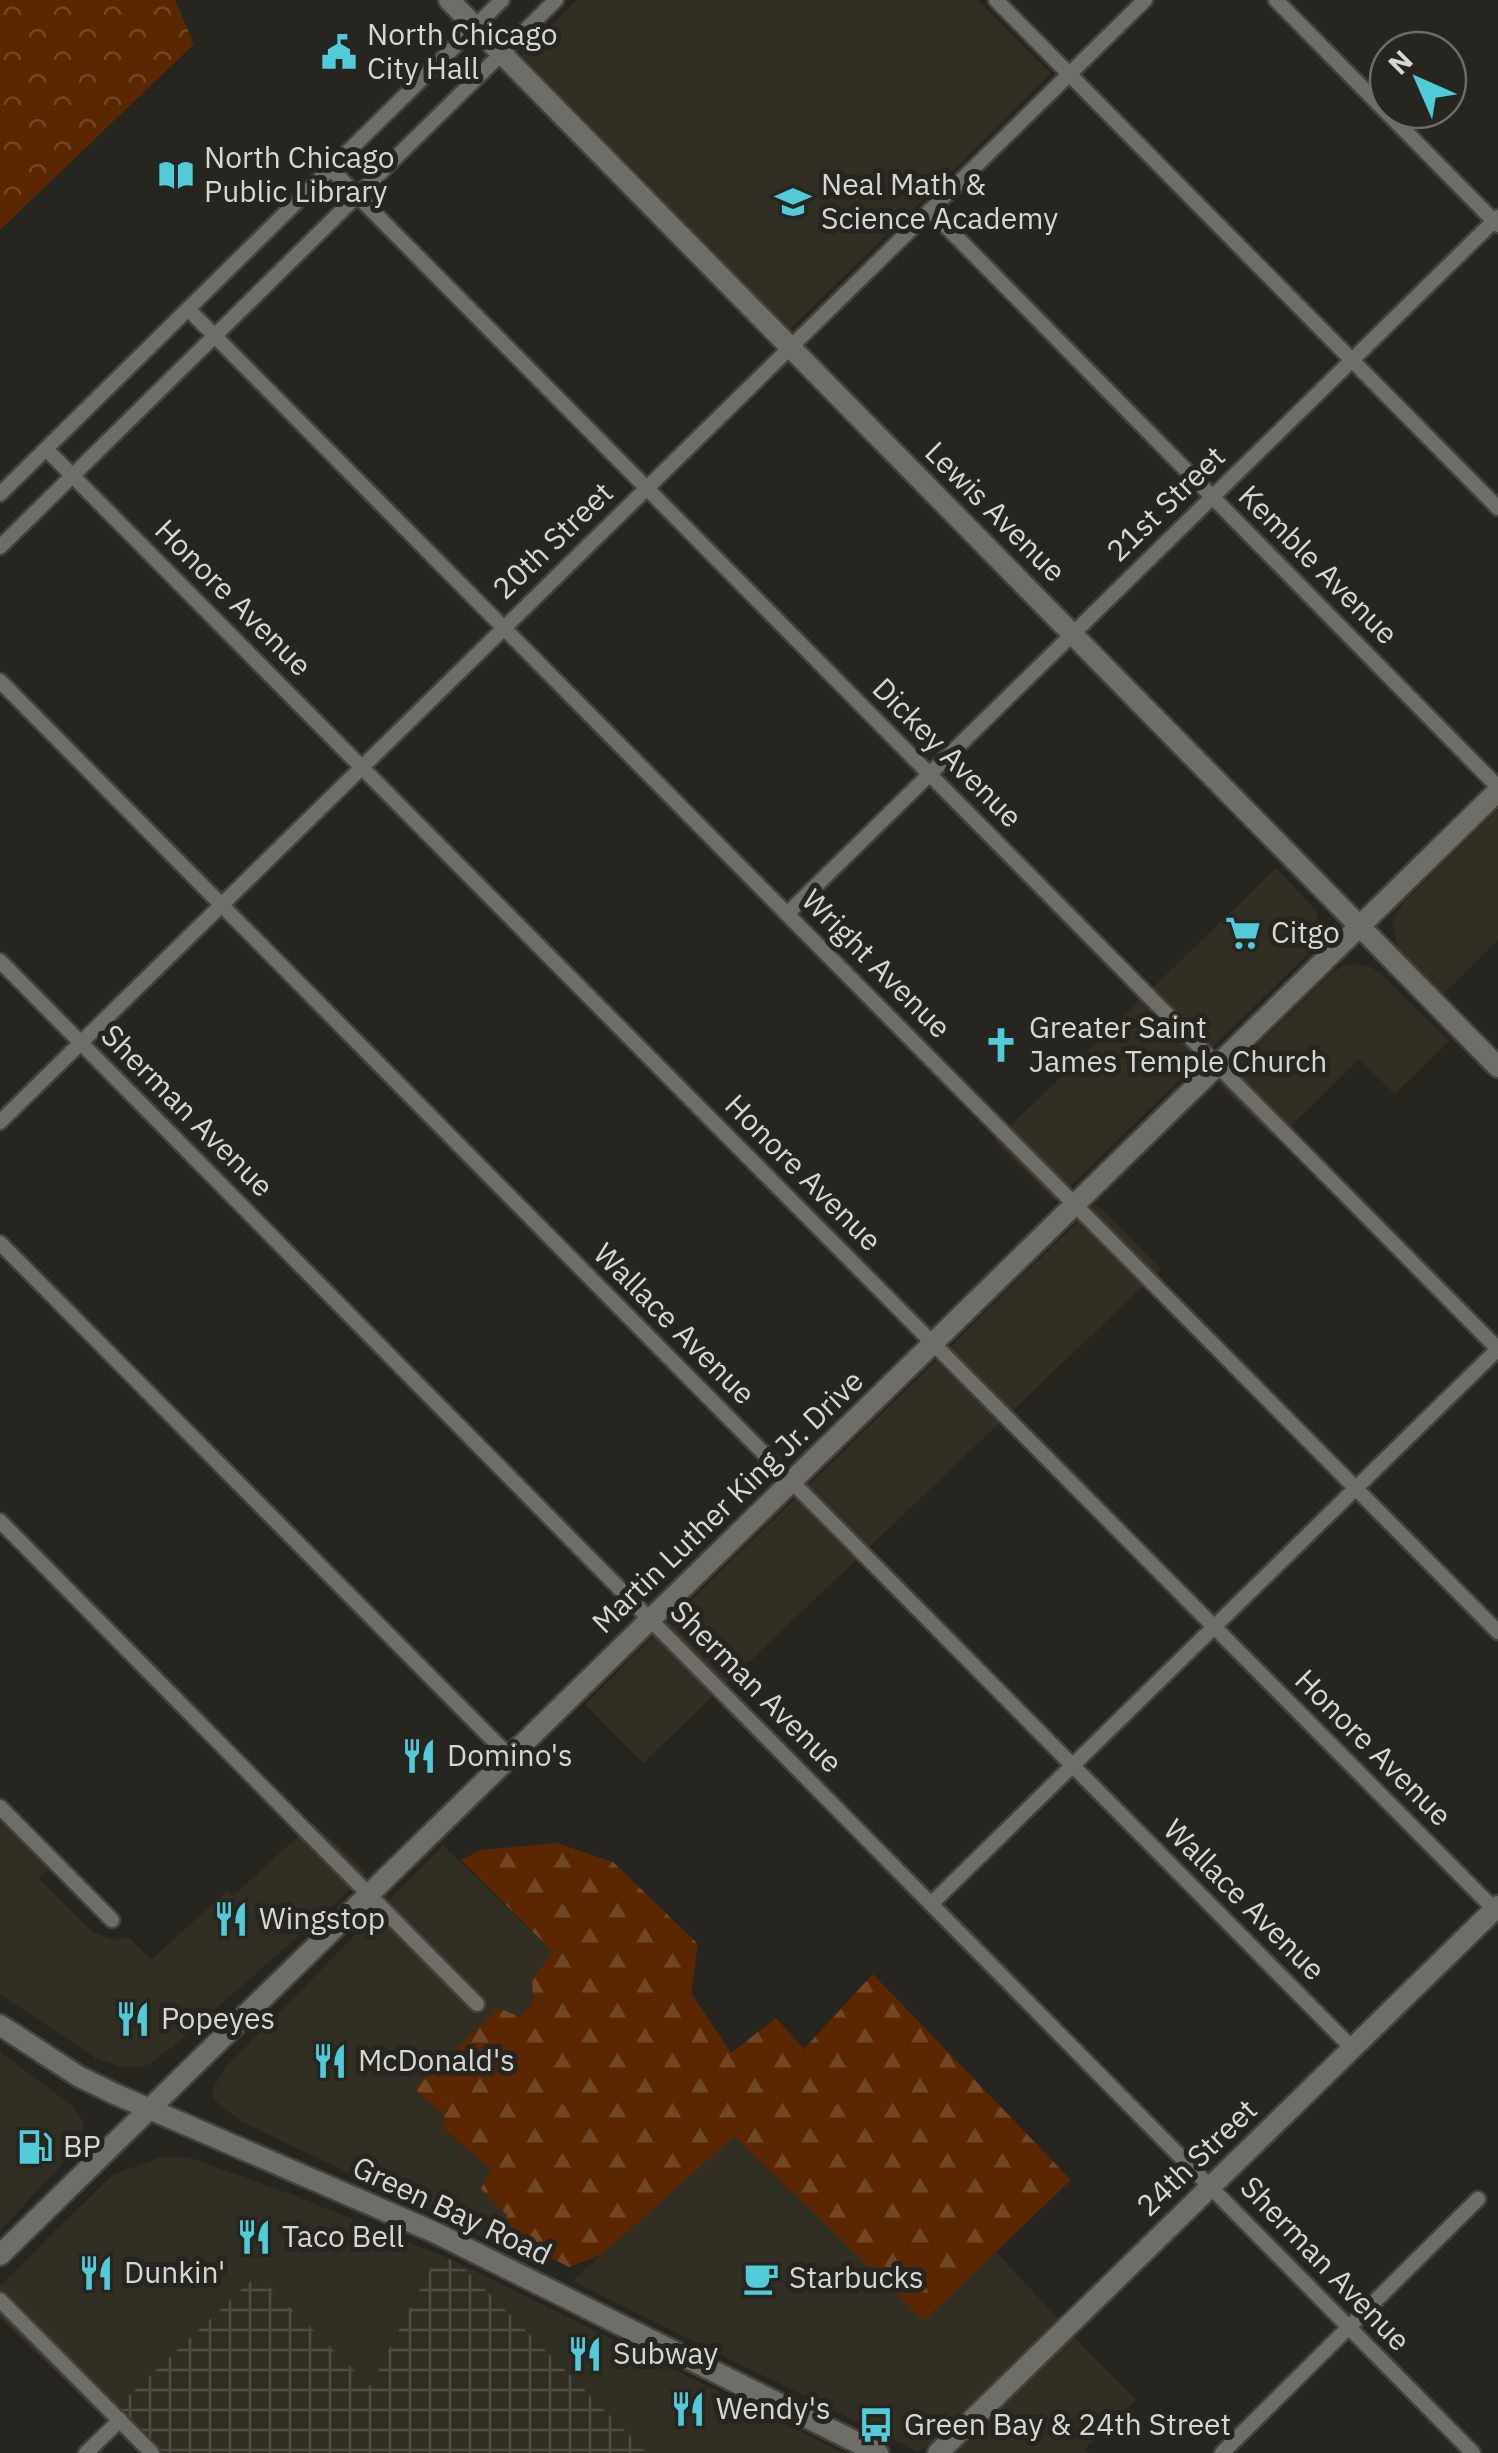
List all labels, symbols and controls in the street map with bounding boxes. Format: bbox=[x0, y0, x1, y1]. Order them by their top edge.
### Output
place label: North Chicago City Hall bbox=[367, 14, 558, 87]
north arrow bbox=[1368, 30, 1468, 130]
public building icon: North Chicago City Hall bbox=[320, 33, 358, 71]
text: N bbox=[1380, 42, 1420, 82]
place label: North Chicago Public Library bbox=[204, 137, 395, 210]
library icon: North Chicago Public Library bbox=[157, 156, 195, 194]
place label: Neal Math & Science Academy bbox=[821, 164, 1058, 237]
school or university icon: Neal Math & Science Academy bbox=[774, 183, 812, 221]
street label: Lewis Avenue bbox=[917, 432, 1075, 590]
street label: 21st Street bbox=[1097, 437, 1233, 569]
street label: 20th Street bbox=[483, 473, 621, 607]
street label: Kemble Avenue bbox=[1231, 476, 1407, 652]
street label: Honore Avenue bbox=[147, 510, 321, 684]
street label: Dickey Avenue bbox=[865, 669, 1031, 835]
street label: Wright Avenue bbox=[794, 880, 960, 1046]
place label: Citgo bbox=[1271, 912, 1340, 951]
supermarket icon: Citgo bbox=[1224, 914, 1262, 952]
place label: Greater Saint James Temple Church bbox=[1029, 1007, 1327, 1080]
street label: Sherman Avenue bbox=[94, 1015, 283, 1204]
church icon: Greater Saint James Temple Church bbox=[982, 1026, 1020, 1064]
street label: Honore Avenue bbox=[717, 1085, 891, 1259]
street label: Wallace Avenue bbox=[586, 1234, 764, 1412]
street label: Martin Luther King Jr. Drive bbox=[583, 1361, 871, 1641]
street label: Sherman Avenue bbox=[663, 1591, 852, 1780]
street label: Honore Avenue bbox=[1287, 1660, 1461, 1834]
place label: Domino's bbox=[447, 1735, 573, 1774]
restaurant icon: Domino's bbox=[400, 1737, 438, 1775]
street label: Wallace Avenue bbox=[1156, 1810, 1334, 1988]
place label: Wingstop bbox=[259, 1898, 385, 1937]
restaurant icon: Wingstop bbox=[212, 1900, 250, 1938]
place label: Popeyes bbox=[161, 1998, 275, 2037]
restaurant icon: Popeyes bbox=[114, 2000, 152, 2038]
place label: McDonald's bbox=[358, 2040, 515, 2079]
restaurant icon: McDonald's bbox=[311, 2042, 349, 2080]
street label: 24th Street bbox=[1127, 2090, 1265, 2224]
place label: BP bbox=[63, 2126, 101, 2165]
fuel station icon: BP bbox=[16, 2128, 54, 2166]
street label: Green Bay Road bbox=[347, 2146, 558, 2273]
street label: Sherman Avenue bbox=[1233, 2167, 1419, 2359]
place label: Taco Bell bbox=[282, 2216, 404, 2255]
restaurant icon: Taco Bell bbox=[235, 2218, 273, 2256]
place label: Dunkin' bbox=[124, 2252, 225, 2291]
restaurant icon: Dunkin' bbox=[77, 2254, 115, 2292]
place label: Starbucks bbox=[789, 2257, 924, 2296]
cafe icon: Starbucks bbox=[742, 2259, 780, 2297]
place label: Subway bbox=[613, 2333, 718, 2372]
restaurant icon: Subway bbox=[566, 2335, 604, 2373]
place label: Wendy's bbox=[716, 2388, 831, 2427]
restaurant icon: Wendy's bbox=[669, 2390, 707, 2428]
place label: Green Bay & 24th Street bbox=[904, 2404, 1231, 2443]
bus stop icon: Green Bay & 24th Street bbox=[857, 2406, 895, 2444]

